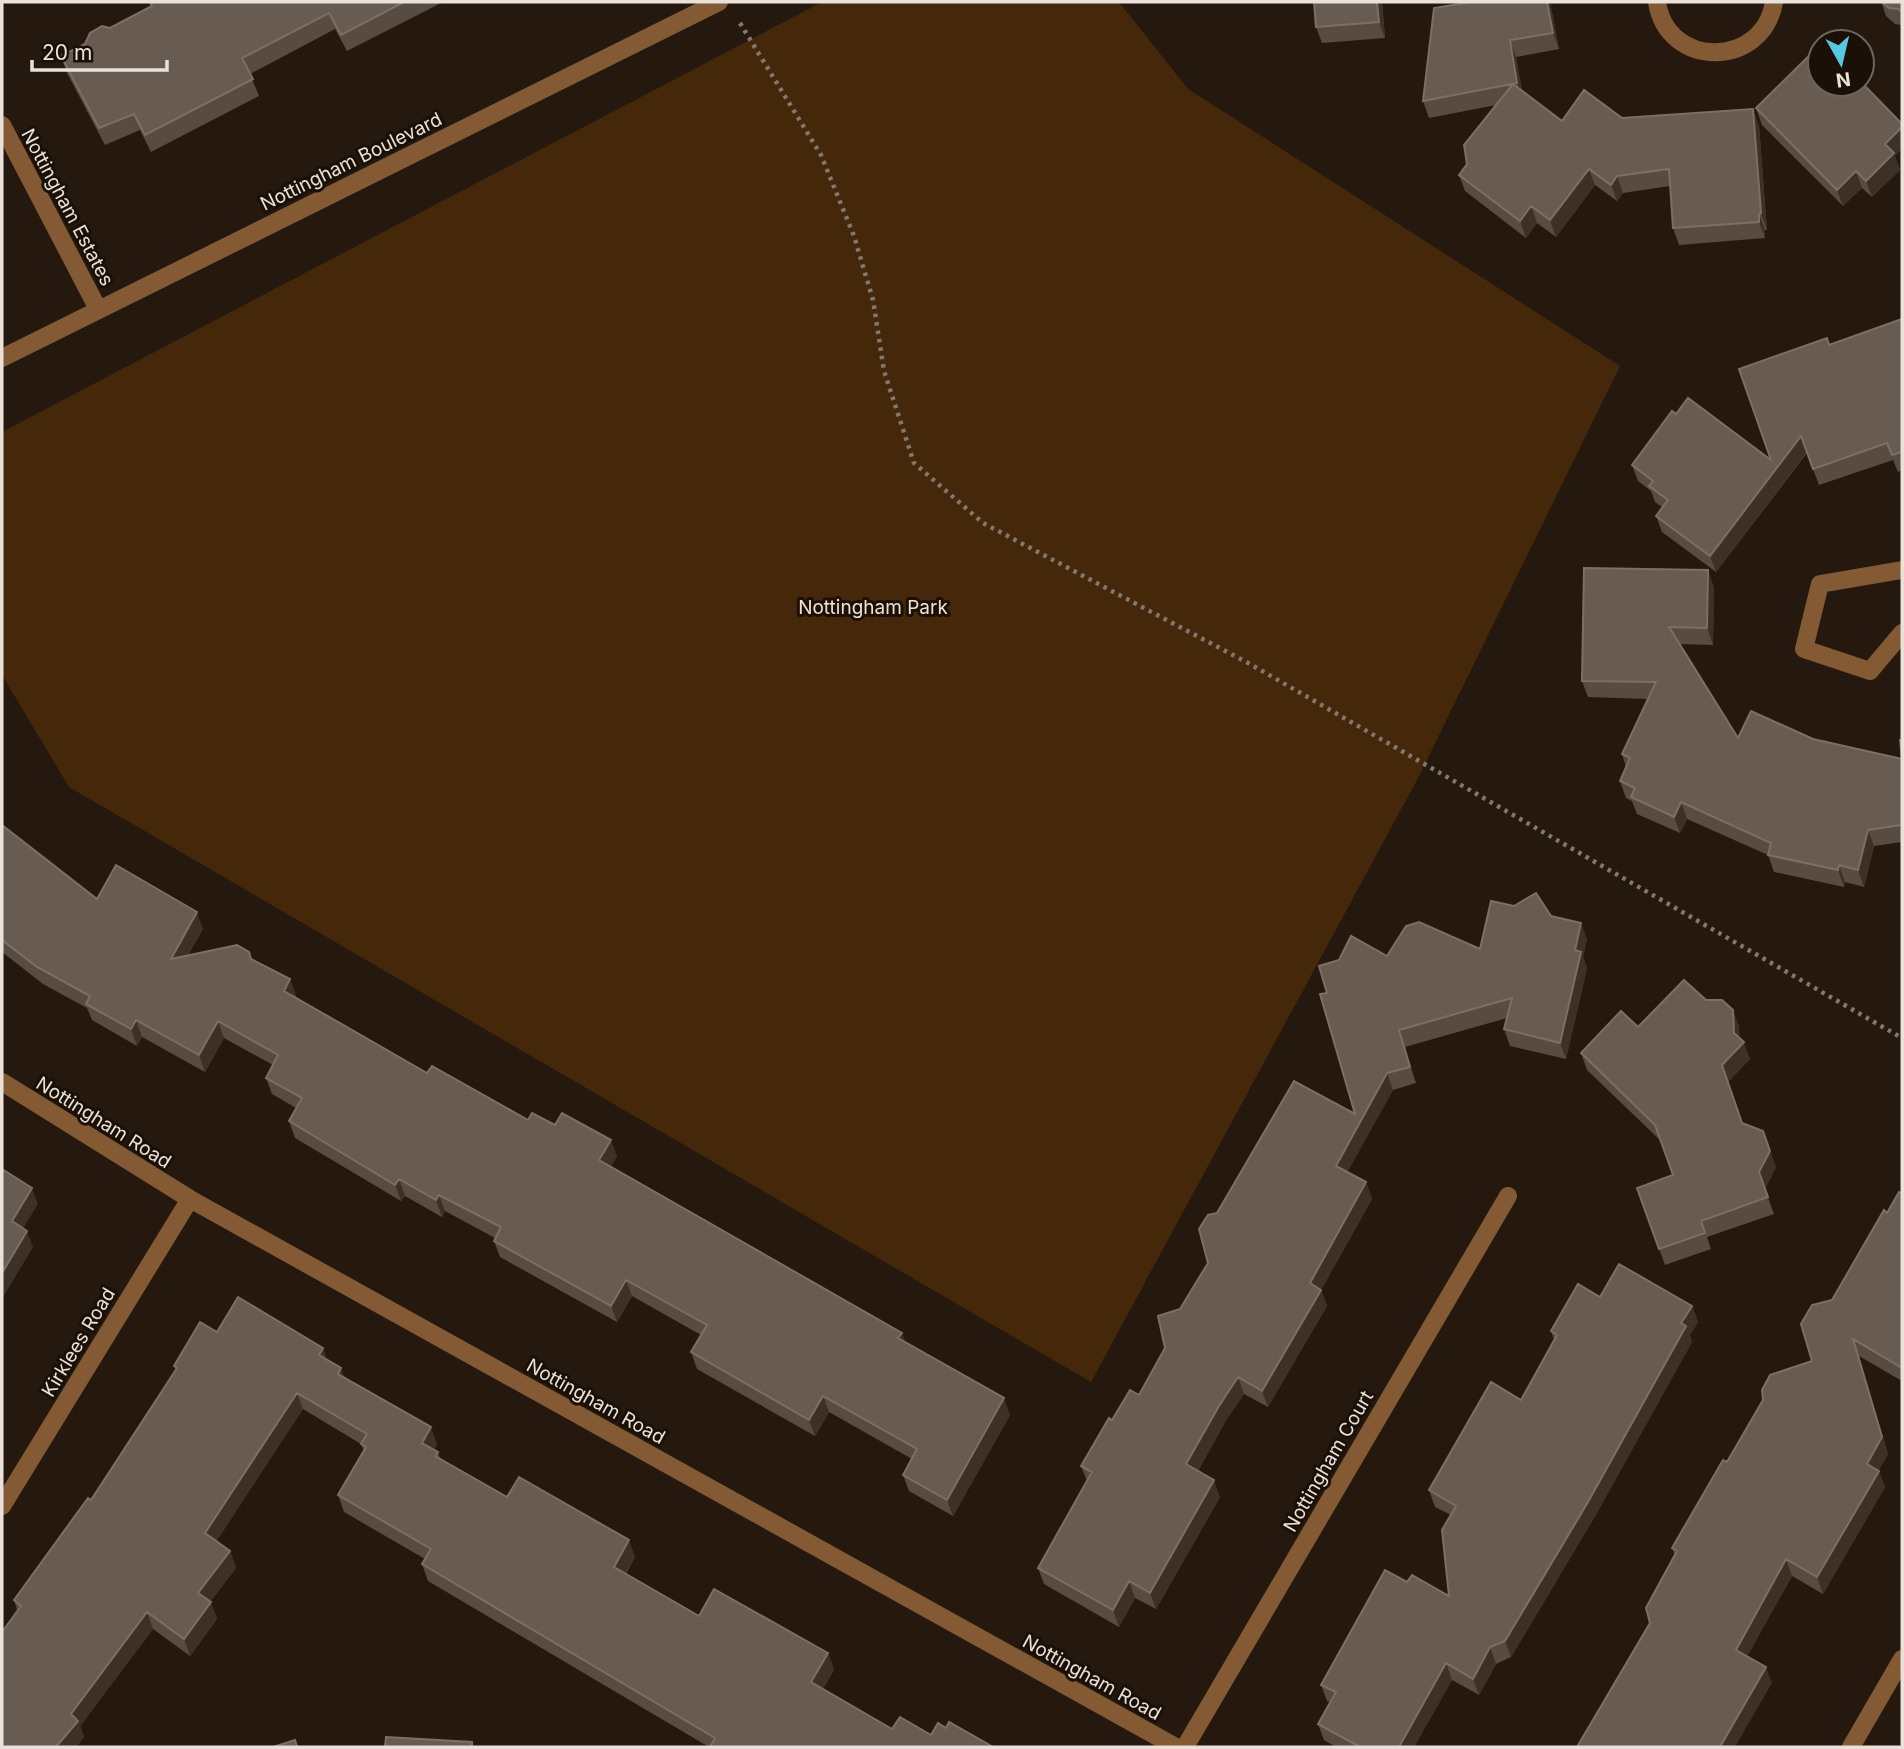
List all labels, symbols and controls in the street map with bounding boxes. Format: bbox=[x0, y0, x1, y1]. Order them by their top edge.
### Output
scale bar bbox=[32, 28, 166, 72]
north arrow bbox=[1806, 28, 1876, 98]
text: 20 m bbox=[42, 40, 92, 65]
text: N bbox=[1835, 67, 1852, 92]
street label: Nottingham Boulevard bbox=[257, 107, 446, 215]
street label: Nottingham Estates bbox=[16, 125, 119, 290]
park label: Nottingham Park bbox=[798, 596, 948, 619]
street label: Nottingham Road bbox=[32, 1072, 176, 1173]
street label: Kirklees Road bbox=[37, 1283, 120, 1401]
street label: Nottingham Road bbox=[522, 1354, 669, 1449]
street label: Nottingham Court bbox=[1279, 1387, 1378, 1536]
street label: Nottingham Road bbox=[1018, 1630, 1165, 1725]

